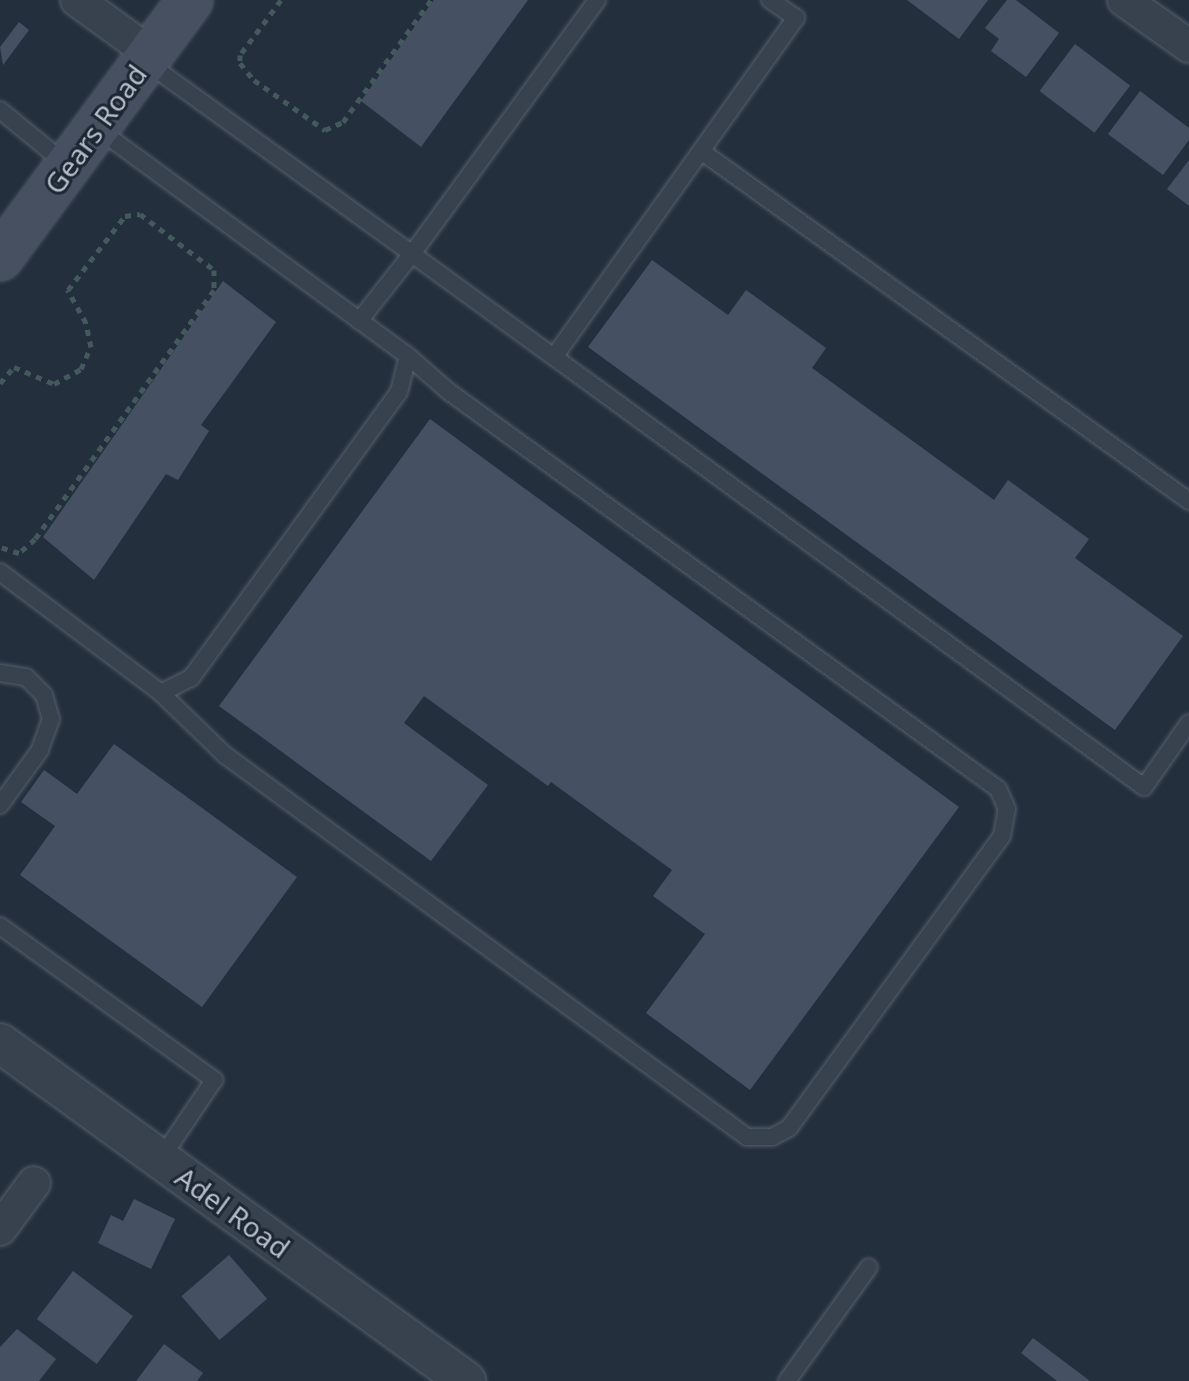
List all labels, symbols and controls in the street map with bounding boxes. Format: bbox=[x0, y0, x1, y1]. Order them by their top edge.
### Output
street label: Gears Road bbox=[37, 58, 153, 200]
street label: Adel Road bbox=[169, 1159, 297, 1265]

